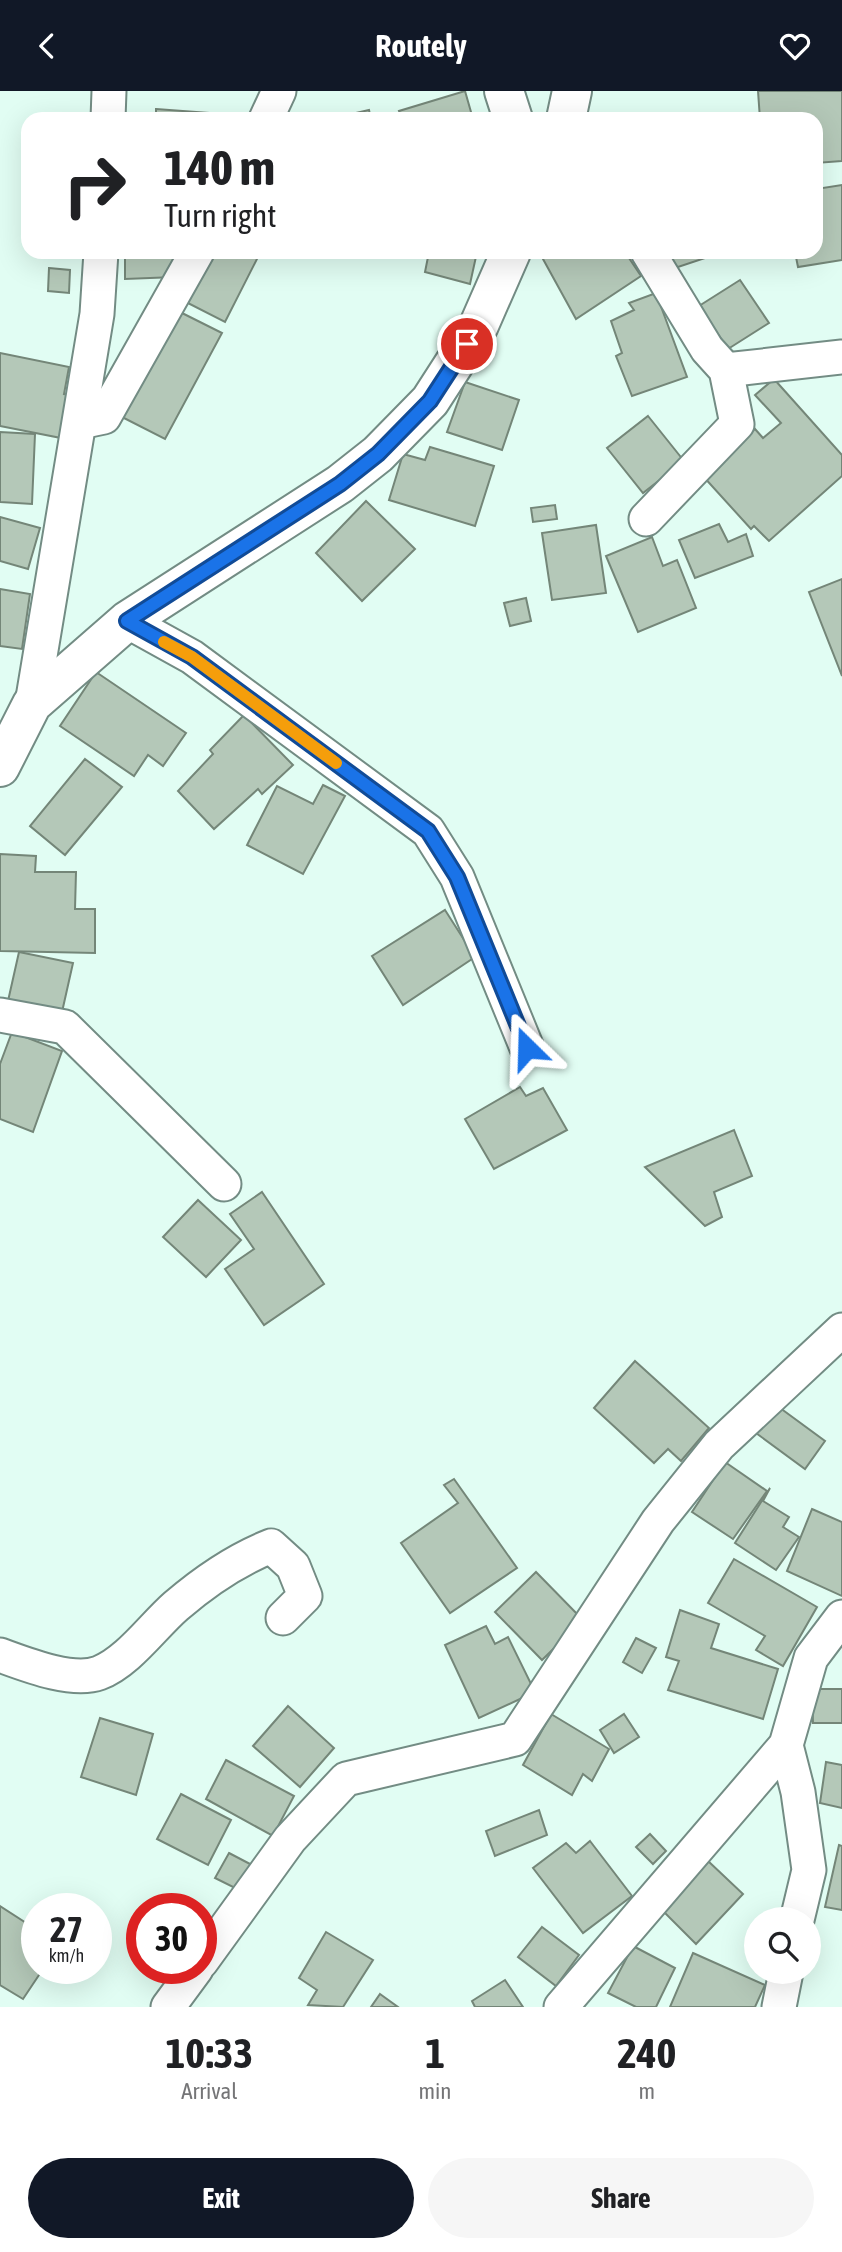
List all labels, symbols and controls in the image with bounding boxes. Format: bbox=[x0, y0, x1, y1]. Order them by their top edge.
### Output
icon: back bbox=[28, 27, 66, 65]
text: Routely bbox=[375, 27, 467, 64]
icon: heart bbox=[776, 27, 814, 65]
text: 140 m bbox=[164, 139, 275, 195]
icon: right bbox=[49, 140, 140, 231]
text: Turn right bbox=[164, 197, 277, 234]
pin bbox=[437, 314, 497, 374]
icon: arrive bbox=[448, 325, 486, 363]
position arrow bbox=[490, 1011, 564, 1085]
speed limit sign: 30 bbox=[126, 1893, 217, 1984]
map controls bbox=[744, 1907, 821, 1984]
button: search bbox=[744, 1907, 821, 1984]
text: 27 bbox=[50, 1909, 83, 1949]
text: km/h bbox=[49, 1945, 84, 1966]
text: 10:33 bbox=[166, 2029, 253, 2077]
text: 1 bbox=[425, 2029, 445, 2077]
text: 240 bbox=[617, 2029, 676, 2077]
text: Arrival bbox=[181, 2078, 237, 2104]
text: min bbox=[419, 2078, 452, 2104]
text: m bbox=[638, 2078, 655, 2104]
button: Exit bbox=[28, 2158, 414, 2238]
button: Share bbox=[428, 2158, 814, 2238]

